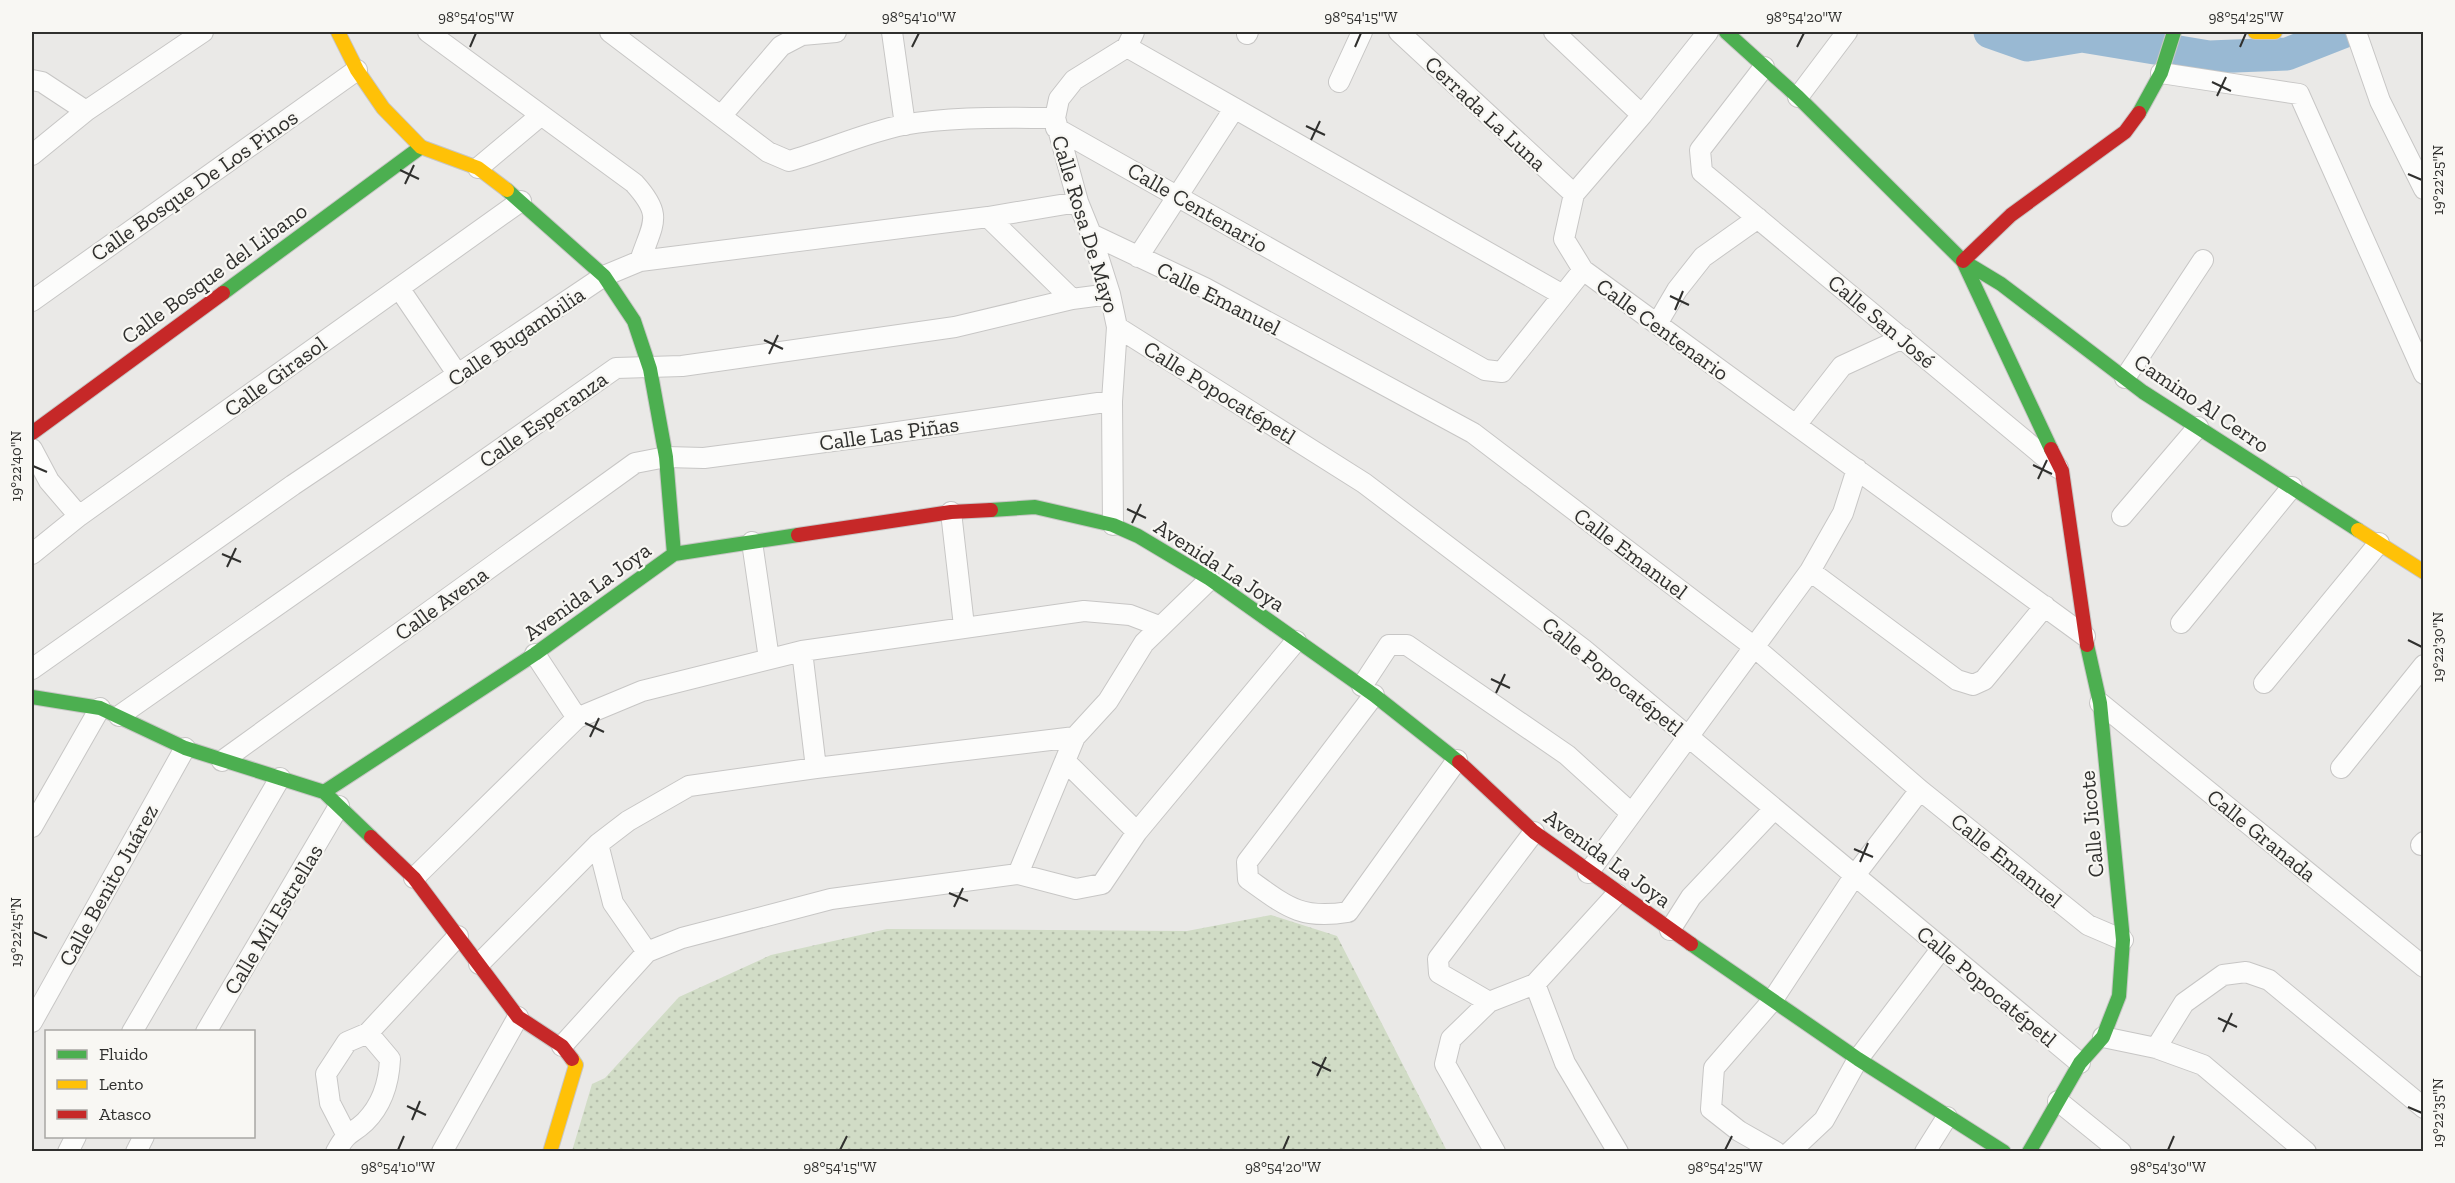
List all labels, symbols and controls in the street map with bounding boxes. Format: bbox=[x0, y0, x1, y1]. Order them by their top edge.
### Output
text: 98°54'05"W bbox=[438, 8, 514, 26]
text: 98°54'10"W bbox=[882, 8, 956, 26]
text: 98°54'15"W bbox=[1324, 8, 1398, 26]
text: 98°54'20"W bbox=[1766, 8, 1842, 26]
text: 98°54'25"W bbox=[2208, 8, 2284, 26]
street label: Cerrada La Luna bbox=[1419, 50, 1552, 177]
street label: Calle Bosque De Los Pinos bbox=[86, 104, 303, 267]
street label: Calle Rosa De Mayo bbox=[1046, 132, 1125, 316]
text: 19°22'25"N bbox=[2429, 145, 2447, 215]
street label: Calle Centenario bbox=[1123, 156, 1273, 258]
street label: Calle Bosque del Libano bbox=[116, 197, 313, 350]
street label: Calle Emanuel bbox=[1152, 256, 1285, 341]
street label: Calle San José bbox=[1822, 269, 1941, 374]
street label: Calle Centenario bbox=[1591, 272, 1734, 387]
street label: Calle Bugambilia bbox=[443, 280, 590, 392]
street label: Calle Girasol bbox=[219, 330, 332, 423]
street label: Calle Popocatépetl bbox=[1139, 335, 1301, 450]
street label: Camino Al Cerro bbox=[2129, 348, 2275, 459]
street label: Calle Esperanza bbox=[474, 365, 613, 474]
street label: Calle Las Piñas bbox=[817, 410, 961, 457]
text: 19°22'40"N bbox=[7, 431, 25, 501]
street label: Calle Emanuel bbox=[1568, 502, 1693, 605]
street label: Avenida La Joya bbox=[1149, 513, 1290, 618]
street label: Avenida La Joya bbox=[519, 536, 656, 647]
street label: Calle Avena bbox=[389, 560, 494, 646]
street label: Calle Popocatépetl bbox=[1536, 611, 1689, 742]
text: 19°22'30"N bbox=[2429, 612, 2447, 682]
street label: Calle Jicote bbox=[2073, 769, 2110, 879]
street label: Calle Granada bbox=[2202, 783, 2322, 888]
street label: Calle Benito Juárez bbox=[53, 800, 164, 971]
street label: Avenida La Joya bbox=[1539, 803, 1677, 914]
street label: Calle Emanuel bbox=[1946, 807, 2068, 914]
street label: Calle Mil Estrellas bbox=[218, 839, 329, 999]
text: 19°22'45"N bbox=[7, 897, 25, 967]
street label: Calle Popocatépetl bbox=[1911, 920, 2062, 1053]
legend bbox=[45, 1030, 255, 1138]
text: Fluido bbox=[99, 1043, 148, 1065]
text: Lento bbox=[99, 1073, 144, 1095]
text: 19°22'35"N bbox=[2429, 1078, 2447, 1148]
text: Atasco bbox=[99, 1103, 151, 1125]
text: 98°54'10"W bbox=[361, 1158, 435, 1176]
text: 98°54'15"W bbox=[803, 1158, 877, 1176]
text: 98°54'20"W bbox=[1245, 1158, 1321, 1176]
text: 98°54'25"W bbox=[1687, 1158, 1763, 1176]
text: 98°54'30"W bbox=[2130, 1158, 2206, 1176]

